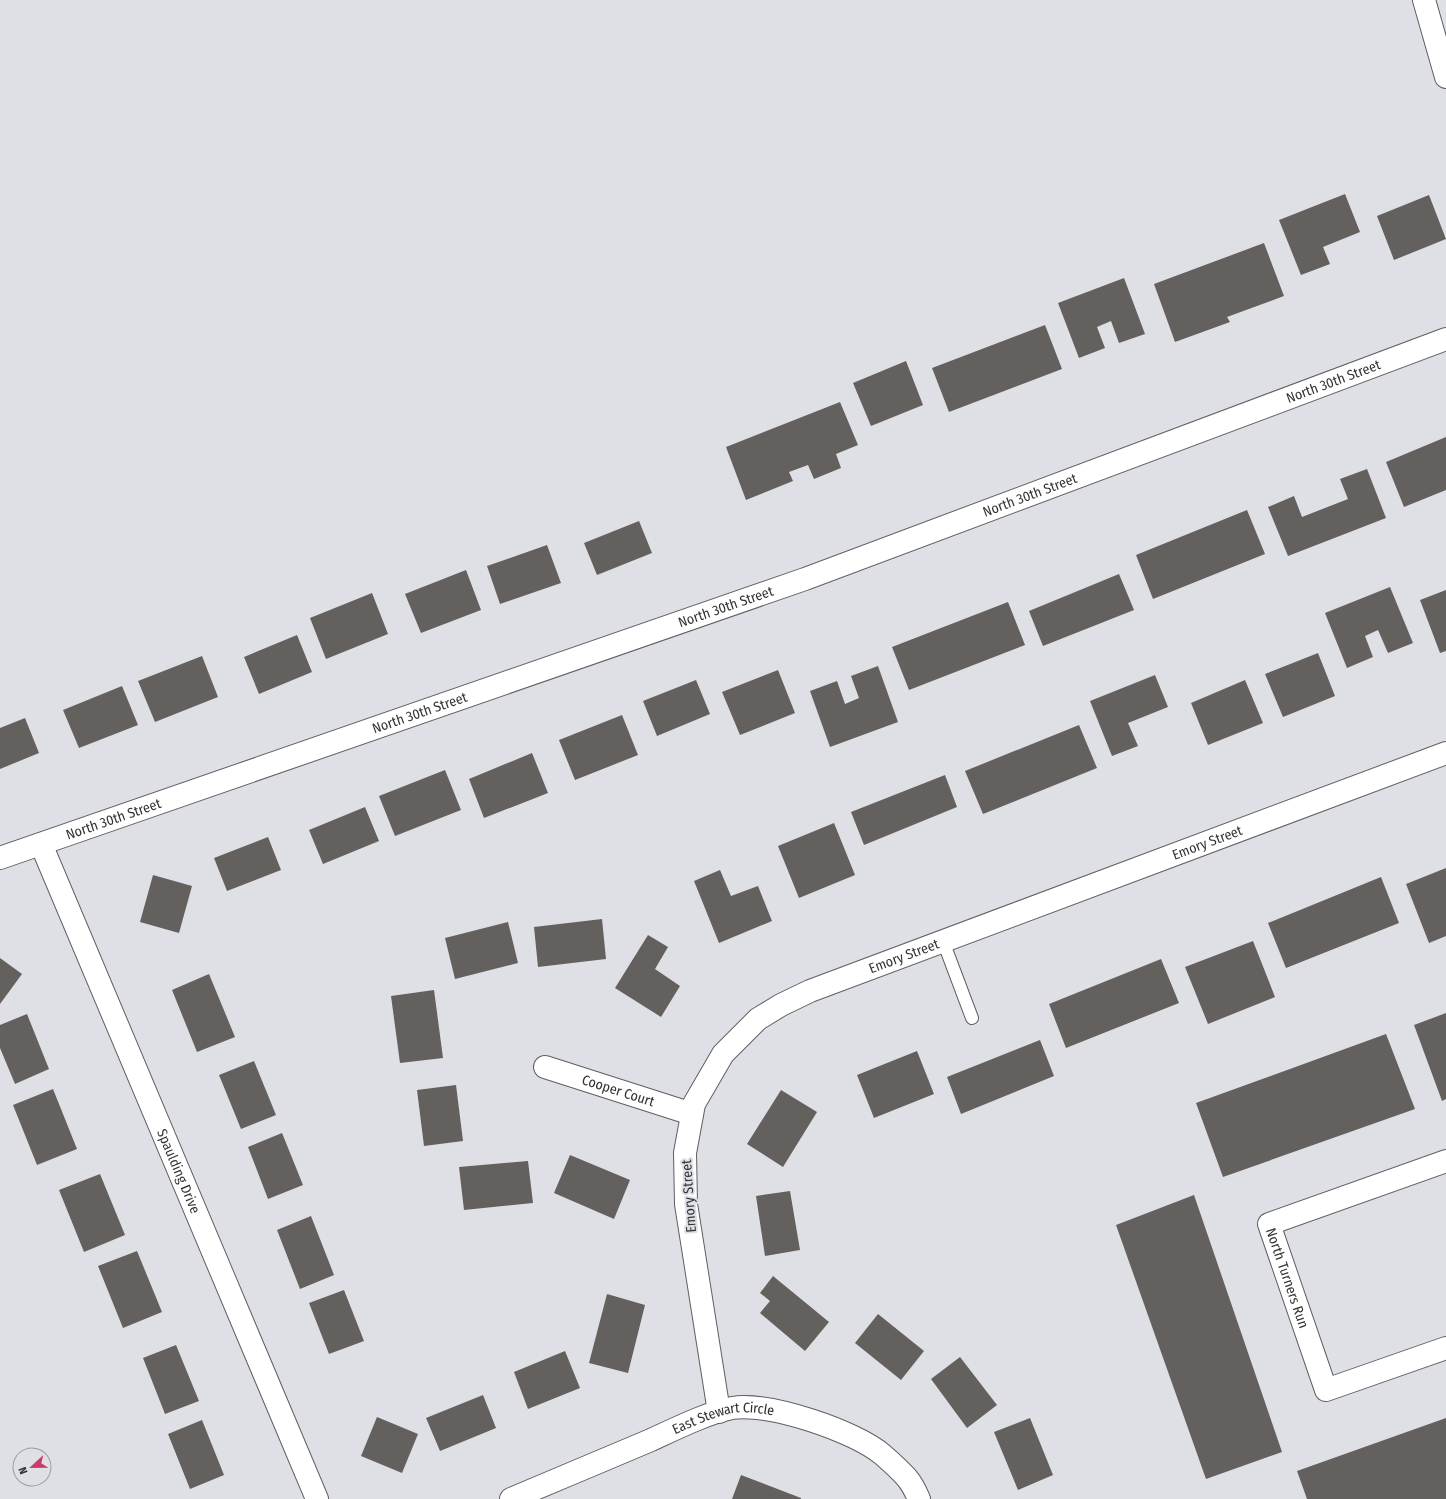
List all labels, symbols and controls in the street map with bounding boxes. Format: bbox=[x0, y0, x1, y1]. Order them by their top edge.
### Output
street label: North 30th Street bbox=[1284, 356, 1383, 407]
street label: North 30th Street bbox=[980, 469, 1080, 520]
street label: North 30th Street bbox=[676, 582, 776, 631]
street label: North 30th Street bbox=[370, 688, 470, 737]
street label: North 30th Street bbox=[64, 794, 164, 843]
street label: Emory Street bbox=[1170, 821, 1245, 863]
street label: Emory Street bbox=[866, 935, 942, 977]
street label: Cooper Court bbox=[580, 1071, 657, 1110]
street label: Spaulding Drive bbox=[154, 1126, 204, 1216]
street label: Emory Street bbox=[678, 1158, 700, 1233]
street label: North Turners Run bbox=[1262, 1226, 1313, 1330]
street label: East Stewart Circle bbox=[669, 1399, 776, 1438]
north arrow bbox=[12, 1447, 52, 1487]
text: N bbox=[16, 1465, 30, 1476]

